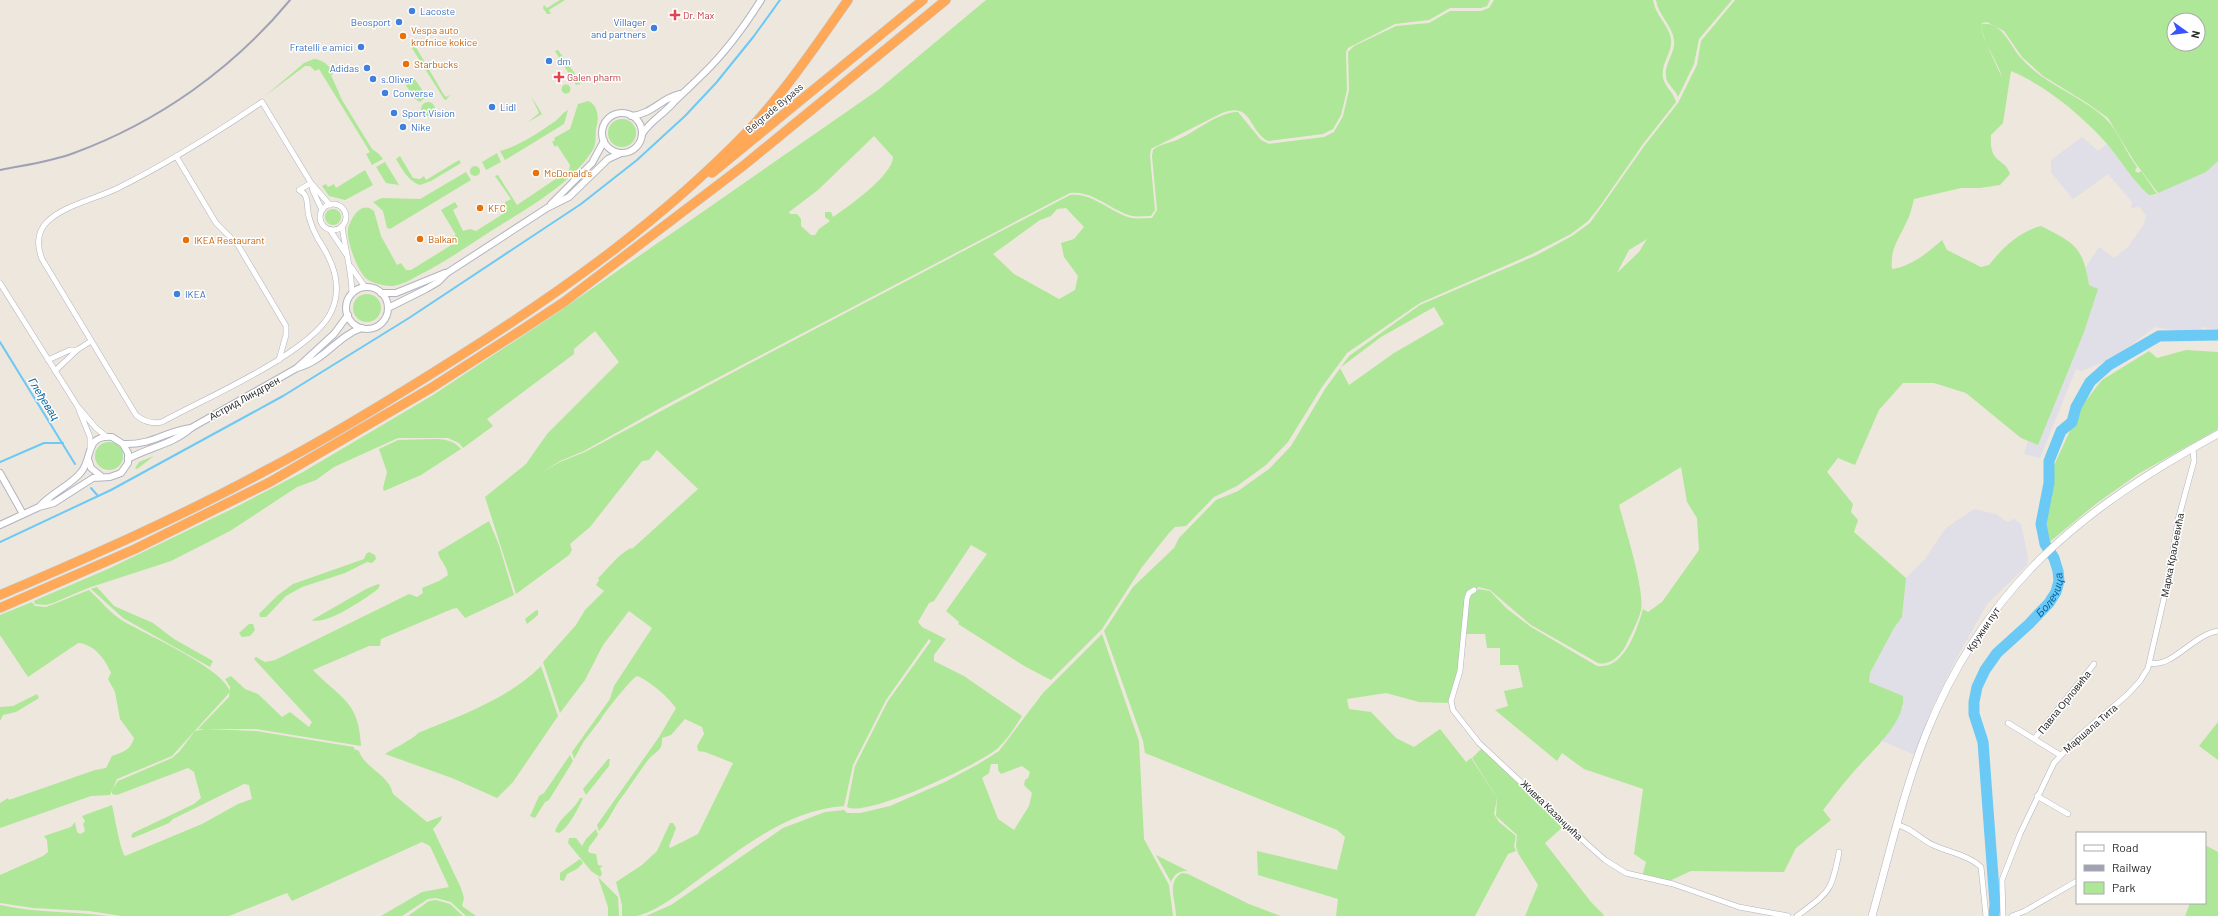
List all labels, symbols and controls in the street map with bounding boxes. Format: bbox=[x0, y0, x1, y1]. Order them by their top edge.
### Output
place label: Lacoste bbox=[420, 5, 455, 17]
marker: Lacoste bbox=[407, 6, 417, 16]
place label: Dr. Max bbox=[683, 9, 715, 21]
marker: Dr. Max bbox=[670, 10, 680, 20]
north arrow bbox=[2166, 12, 2206, 52]
place label: Beosport bbox=[351, 16, 391, 28]
place label: Villager and partners bbox=[591, 16, 646, 40]
marker: Beosport bbox=[394, 17, 404, 27]
marker: Villager and partners bbox=[649, 23, 659, 33]
place label: Vespa auto krofnice kokice bbox=[411, 24, 477, 48]
text: N bbox=[2189, 29, 2203, 40]
marker: Vespa auto krofnice kokice bbox=[398, 31, 408, 41]
place label: Fratelli e amici bbox=[290, 41, 353, 53]
marker: Fratelli e amici bbox=[356, 42, 366, 52]
place label: dm bbox=[557, 55, 571, 67]
marker: dm bbox=[544, 56, 554, 66]
place label: Starbucks bbox=[414, 58, 458, 70]
marker: Starbucks bbox=[401, 59, 411, 69]
place label: Adidas bbox=[330, 62, 359, 74]
marker: Adidas bbox=[362, 63, 372, 73]
place label: Galen pharm bbox=[567, 71, 621, 83]
marker: Galen pharm bbox=[554, 72, 564, 82]
place label: s.Oliver bbox=[381, 73, 414, 85]
marker: s.Oliver bbox=[368, 74, 378, 84]
street label: Belgrade Bypass bbox=[743, 80, 805, 136]
place label: Converse bbox=[393, 87, 433, 99]
marker: Converse bbox=[380, 88, 390, 98]
place label: Lidl bbox=[500, 101, 516, 113]
marker: Lidl bbox=[487, 102, 497, 112]
place label: Sport Vision bbox=[402, 107, 455, 119]
marker: Sport Vision bbox=[389, 108, 399, 118]
place label: Nike bbox=[411, 121, 430, 133]
marker: Nike bbox=[398, 122, 408, 132]
place label: McDonald's bbox=[544, 167, 592, 179]
marker: McDonald's bbox=[531, 168, 541, 178]
place label: KFC bbox=[488, 202, 506, 214]
marker: KFC bbox=[475, 203, 485, 213]
place label: Balkan bbox=[428, 233, 457, 245]
place label: IKEA Restaurant bbox=[194, 234, 265, 246]
marker: Balkan bbox=[415, 234, 425, 244]
marker: IKEA Restaurant bbox=[181, 235, 191, 245]
place label: IKEA bbox=[185, 288, 206, 300]
marker: IKEA bbox=[172, 289, 182, 299]
street label: Астрид Линдгрен bbox=[207, 374, 281, 422]
water label: Глеђевац bbox=[26, 375, 63, 423]
street label: Марка Краљевића bbox=[2158, 512, 2186, 598]
water label: Болечица bbox=[2033, 572, 2065, 619]
street label: Кружни пут bbox=[1964, 604, 2003, 654]
street label: Павла Орловића bbox=[2035, 668, 2093, 736]
street label: Маршала Тита bbox=[2060, 701, 2120, 755]
street label: Живка Казанџића bbox=[1519, 777, 1586, 843]
legend bbox=[2076, 832, 2206, 904]
text: Road bbox=[2112, 840, 2139, 854]
text: Railway bbox=[2112, 860, 2152, 874]
text: Park bbox=[2112, 880, 2136, 894]

